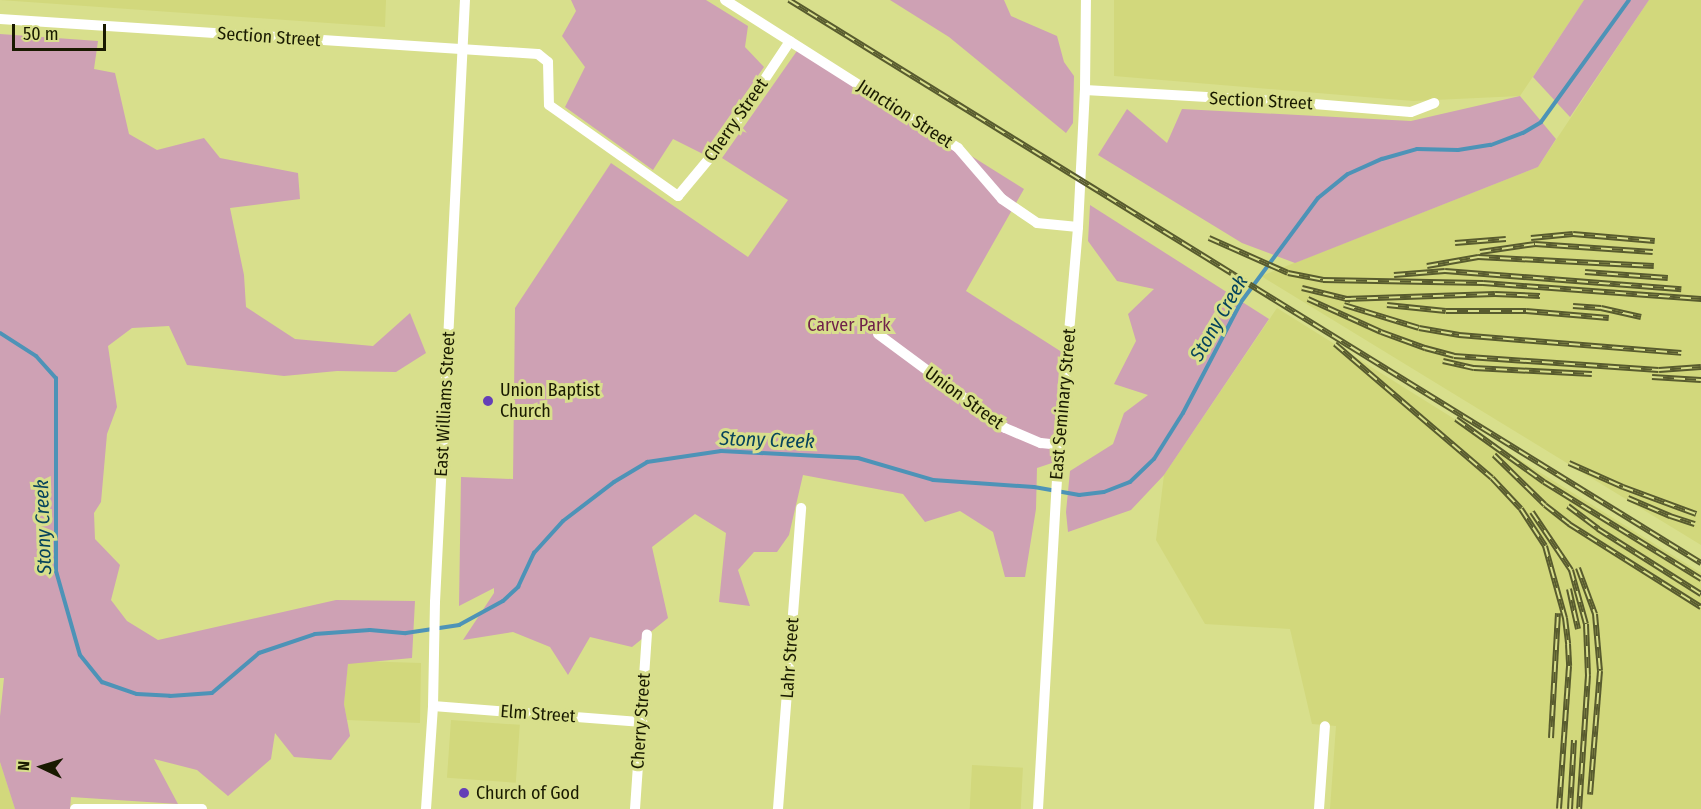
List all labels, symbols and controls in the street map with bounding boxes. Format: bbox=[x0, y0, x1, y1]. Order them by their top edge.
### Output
scale bar bbox=[15, 12, 110, 50]
text: 50 m bbox=[23, 23, 59, 45]
street label: Section Street bbox=[217, 23, 321, 51]
street label: Cherry Street bbox=[699, 74, 773, 166]
street label: Junction Street bbox=[853, 75, 957, 153]
street label: Section Street bbox=[1209, 88, 1313, 114]
water label: Stony Creek bbox=[1185, 271, 1253, 365]
park label: Carver Park bbox=[807, 314, 891, 336]
street label: East Seminary Street bbox=[1046, 327, 1080, 481]
street label: East Williams Street bbox=[430, 331, 460, 477]
street label: Union Street bbox=[920, 362, 1008, 434]
place label: Union Baptist Church bbox=[500, 380, 600, 422]
marker: Union Baptist Church bbox=[481, 394, 495, 408]
water label: Stony Creek bbox=[719, 426, 815, 454]
water label: Stony Creek bbox=[29, 479, 57, 575]
street label: Lahr Street bbox=[776, 617, 804, 699]
street label: Cherry Street bbox=[627, 672, 655, 770]
street label: Elm Street bbox=[500, 701, 576, 727]
north arrow bbox=[12, 737, 72, 797]
text: N bbox=[14, 760, 33, 771]
place label: Church of God bbox=[476, 782, 580, 804]
marker: Church of God bbox=[457, 786, 471, 800]

